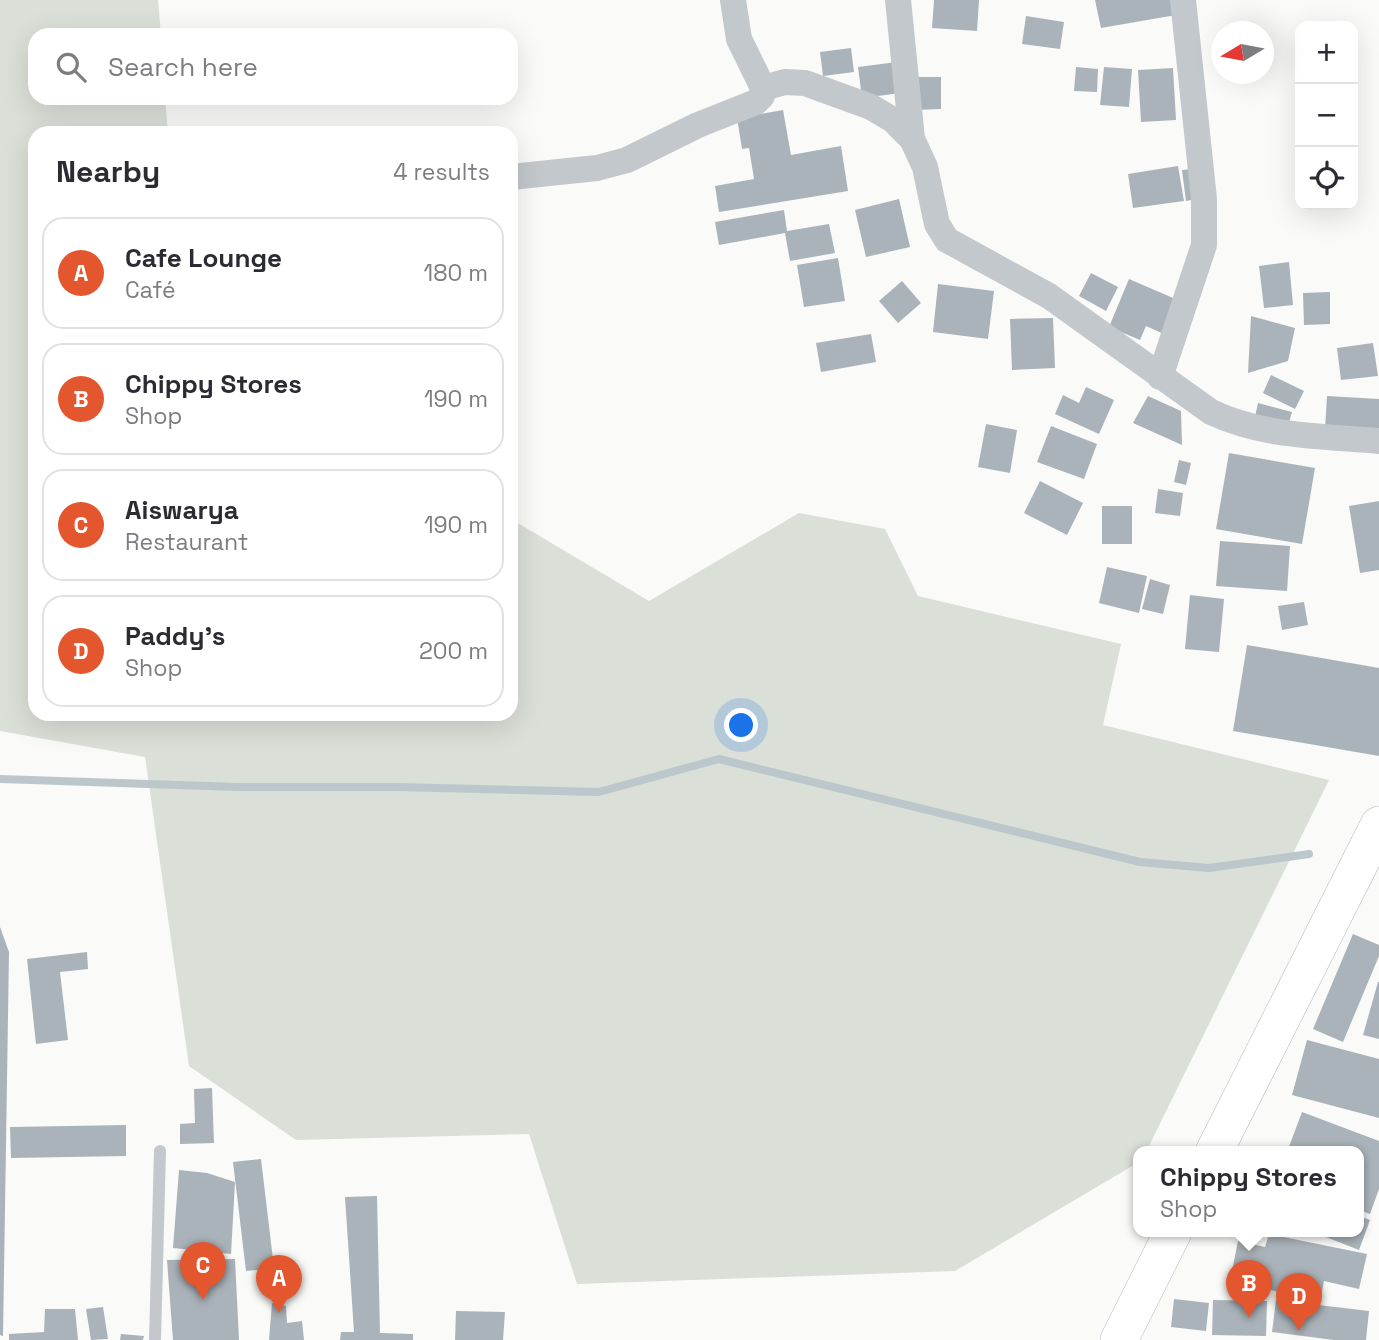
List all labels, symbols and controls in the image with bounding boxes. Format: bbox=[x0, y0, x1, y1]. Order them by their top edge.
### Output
north arrow bbox=[1211, 21, 1274, 84]
map controls bbox=[1295, 21, 1358, 210]
button: + bbox=[1295, 21, 1358, 84]
search box bbox=[28, 28, 518, 105]
icon: search bbox=[52, 48, 90, 86]
text: Search here bbox=[108, 50, 258, 84]
button: − bbox=[1295, 84, 1358, 147]
button: locate bbox=[1295, 147, 1358, 210]
text: Nearby bbox=[56, 152, 160, 191]
text: 4 results bbox=[393, 157, 490, 187]
text: Cafe Lounge bbox=[125, 241, 282, 275]
text: A bbox=[74, 258, 88, 288]
text: 180 m bbox=[424, 258, 488, 288]
text: Café bbox=[125, 275, 176, 305]
text: Chippy Stores bbox=[125, 367, 302, 401]
text: B bbox=[73, 384, 89, 414]
text: 190 m bbox=[424, 384, 488, 414]
text: Shop bbox=[125, 401, 182, 431]
text: Aiswarya bbox=[125, 493, 239, 527]
text: C bbox=[74, 510, 88, 540]
text: 190 m bbox=[424, 510, 488, 540]
text: Restaurant bbox=[125, 527, 248, 557]
text: Paddy's bbox=[125, 619, 225, 653]
text: D bbox=[73, 636, 89, 666]
text: 200 m bbox=[419, 636, 488, 666]
text: Shop bbox=[125, 653, 182, 683]
your location bbox=[724, 708, 758, 742]
popup bbox=[1133, 1146, 1364, 1237]
text: Chippy Stores bbox=[1160, 1160, 1337, 1194]
text: Shop bbox=[1160, 1194, 1217, 1224]
pin: C bbox=[180, 1242, 226, 1300]
pin: A bbox=[256, 1255, 302, 1313]
pin: B bbox=[1226, 1260, 1272, 1318]
pin: D bbox=[1276, 1273, 1322, 1331]

